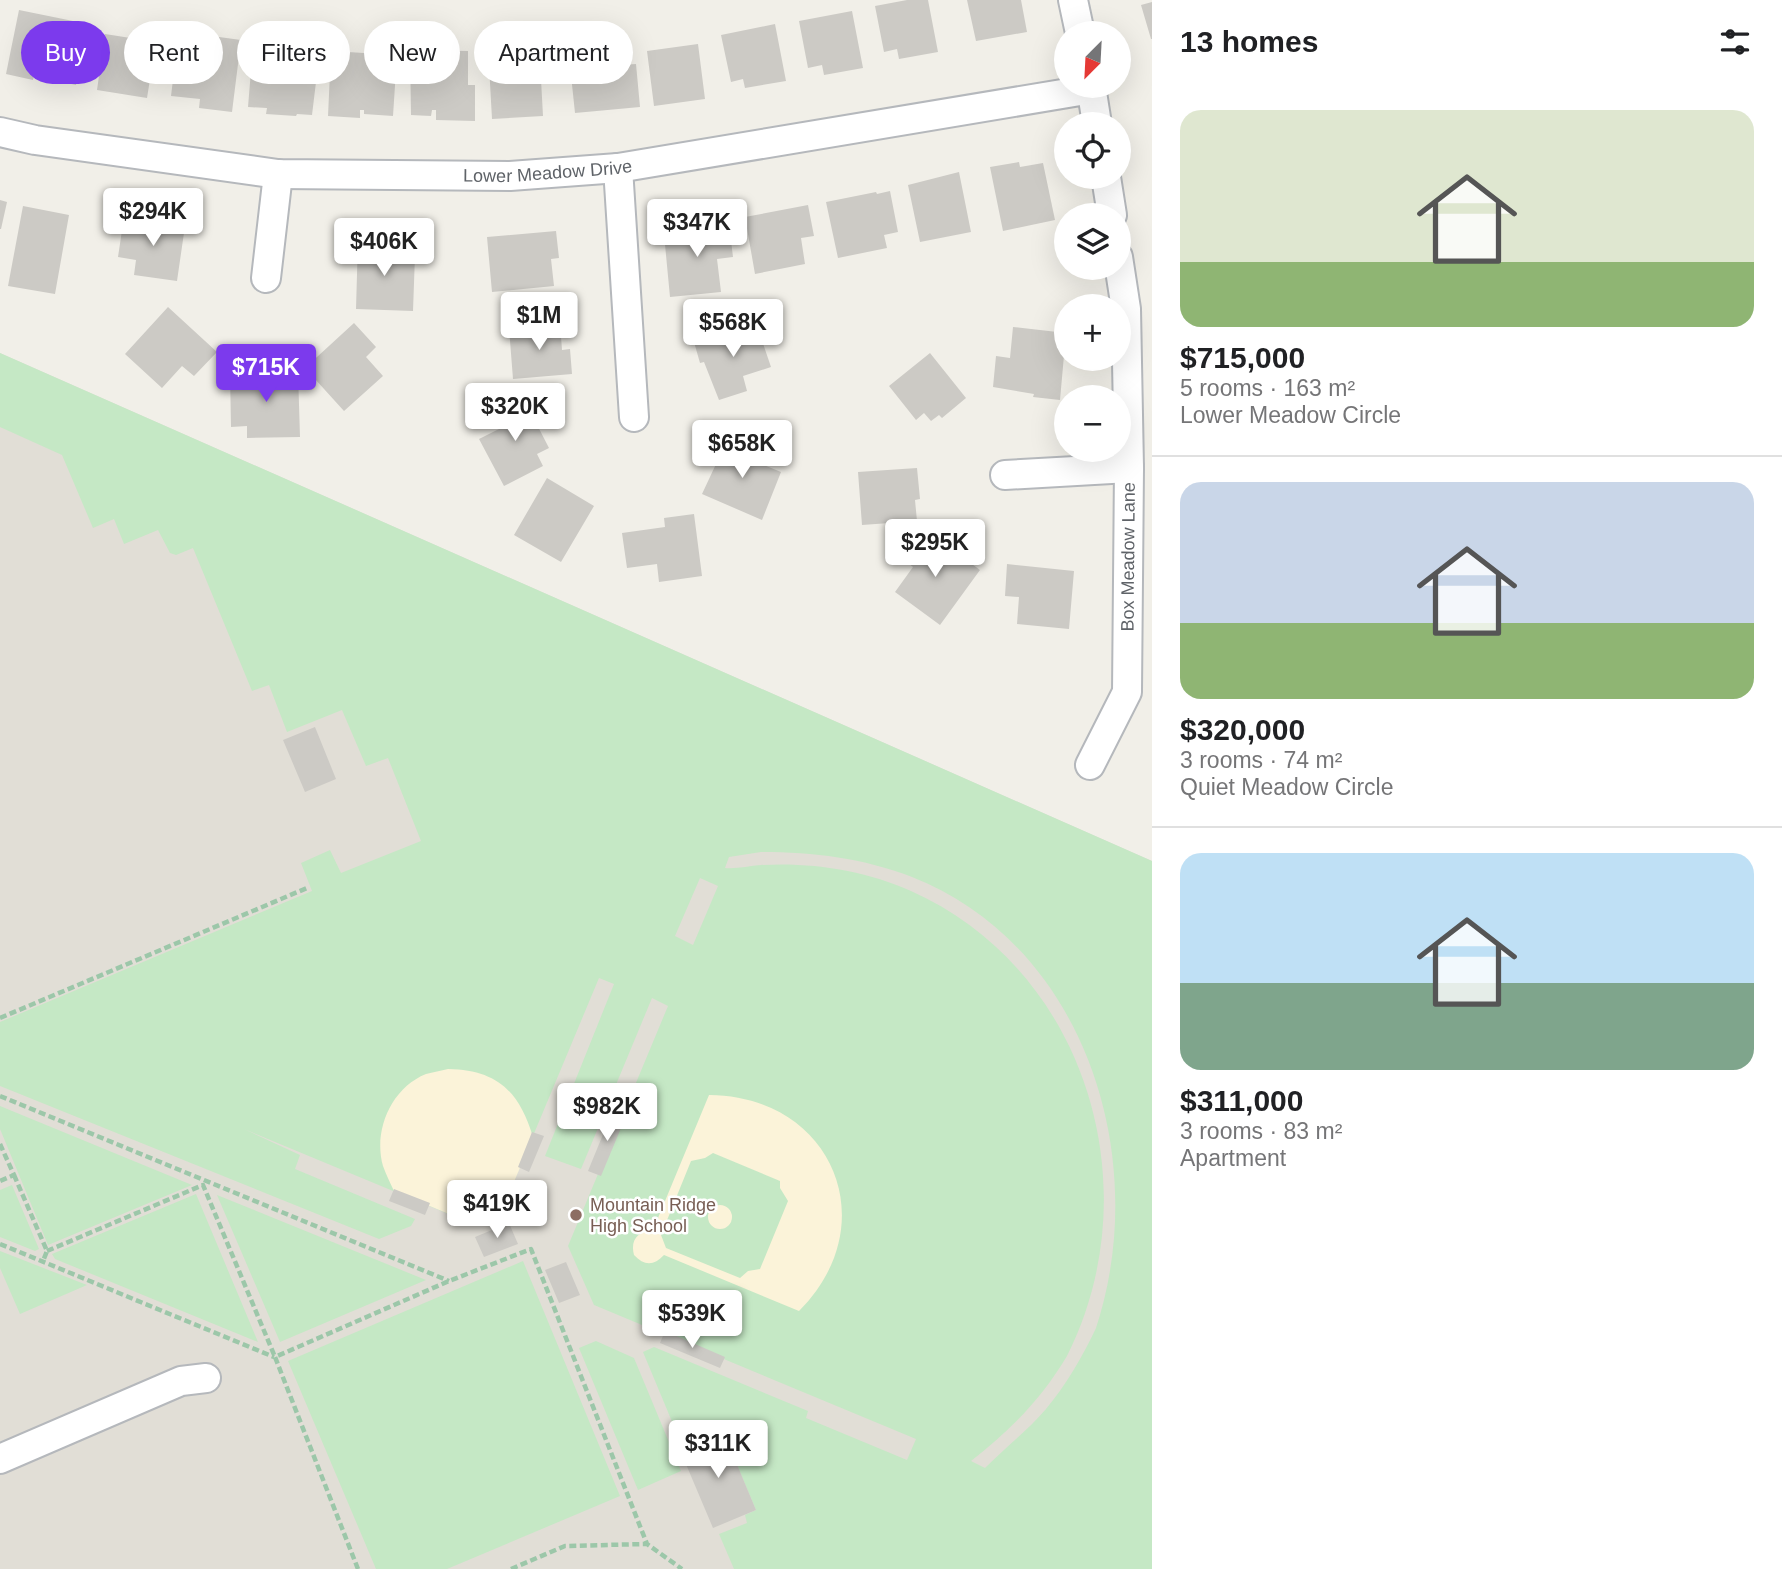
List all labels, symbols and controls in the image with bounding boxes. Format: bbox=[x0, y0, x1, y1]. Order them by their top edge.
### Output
chip: Buy bbox=[21, 21, 110, 84]
chip: Rent bbox=[124, 21, 223, 84]
chip: Filters bbox=[237, 21, 350, 84]
chip: New bbox=[364, 21, 460, 84]
chip: Apartment bbox=[474, 21, 633, 84]
north arrow bbox=[1054, 21, 1130, 98]
map controls bbox=[1054, 21, 1131, 462]
icon: filters bbox=[1716, 23, 1754, 61]
text: 13 homes bbox=[1180, 25, 1318, 58]
button: locate bbox=[1054, 112, 1131, 189]
street label: Lower Meadow Drive bbox=[463, 156, 633, 186]
icon: home bbox=[1404, 156, 1530, 282]
pin: $294K bbox=[104, 188, 202, 248]
text: $294K bbox=[119, 198, 187, 224]
pin: $347K bbox=[648, 200, 746, 259]
button: layers bbox=[1054, 203, 1131, 280]
text: $347K bbox=[663, 209, 731, 235]
pin: $406K bbox=[335, 218, 433, 278]
text: $406K bbox=[350, 228, 418, 254]
pin: $1M bbox=[505, 292, 573, 352]
button: + bbox=[1054, 294, 1131, 371]
pin: $568K bbox=[684, 300, 782, 359]
text: $1M bbox=[517, 302, 561, 328]
text: $568K bbox=[699, 309, 767, 335]
text: $715,000 bbox=[1180, 341, 1305, 374]
pin: $715K bbox=[217, 344, 315, 404]
text: $715K bbox=[232, 354, 300, 380]
text: 5 rooms · 163 m² bbox=[1180, 375, 1355, 401]
pin: $320K bbox=[466, 384, 564, 443]
button: − bbox=[1054, 385, 1131, 462]
text: $320K bbox=[481, 393, 549, 419]
text: Lower Meadow Circle bbox=[1180, 402, 1401, 428]
pin: $658K bbox=[693, 420, 791, 480]
text: $658K bbox=[708, 430, 776, 456]
street label: Box Meadow Lane bbox=[1118, 482, 1139, 632]
pin: $295K bbox=[886, 520, 984, 579]
icon: home bbox=[1404, 528, 1530, 654]
text: $295K bbox=[901, 529, 969, 555]
text: $320,000 bbox=[1180, 713, 1305, 746]
text: 3 rooms · 74 m² bbox=[1180, 747, 1342, 773]
text: Quiet Meadow Circle bbox=[1180, 774, 1393, 800]
icon: home bbox=[1404, 899, 1530, 1025]
pin: $982K bbox=[558, 1084, 656, 1143]
text: $311,000 bbox=[1180, 1084, 1303, 1117]
text: $982K bbox=[573, 1093, 641, 1119]
text: 3 rooms · 83 m² bbox=[1180, 1118, 1342, 1144]
text: Apartment bbox=[1180, 1145, 1286, 1171]
pin: $419K bbox=[448, 1180, 546, 1240]
text: $419K bbox=[463, 1190, 531, 1216]
place label: Mountain Ridge High School bbox=[590, 1195, 716, 1236]
marker: Mountain Ridge High School bbox=[568, 1207, 584, 1223]
pin: $539K bbox=[643, 1290, 741, 1350]
text: $539K bbox=[658, 1300, 726, 1326]
pin: $311K bbox=[669, 1420, 767, 1480]
text: $311K bbox=[685, 1430, 751, 1456]

